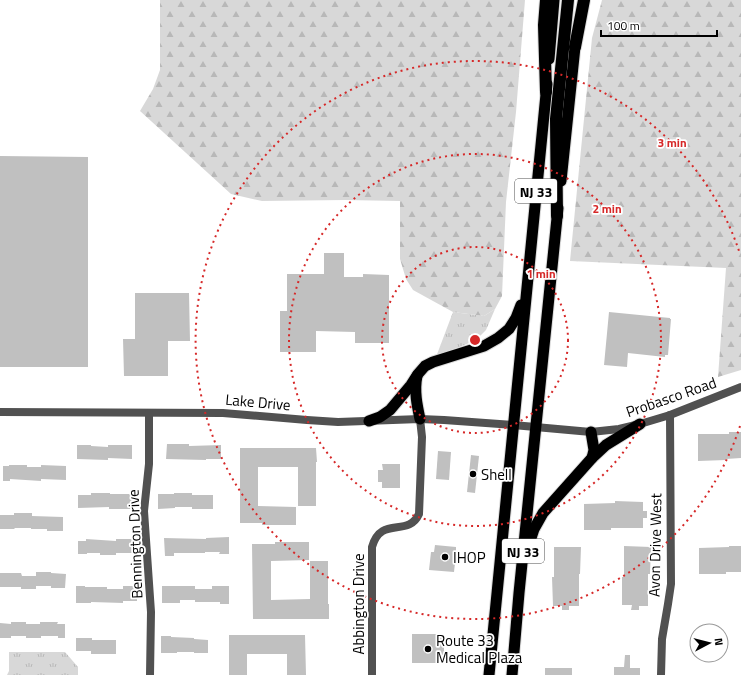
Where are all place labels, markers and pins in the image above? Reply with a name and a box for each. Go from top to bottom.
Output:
centre of rings [468,333,482,347]
place label: Shell [481,463,512,486]
marker: Shell [468,469,478,479]
place label: IHOP [453,546,486,569]
marker: IHOP [440,552,450,562]
place label: Route 33 Medical Plaza [436,629,523,669]
marker: Route 33 Medical Plaza [423,644,433,654]

